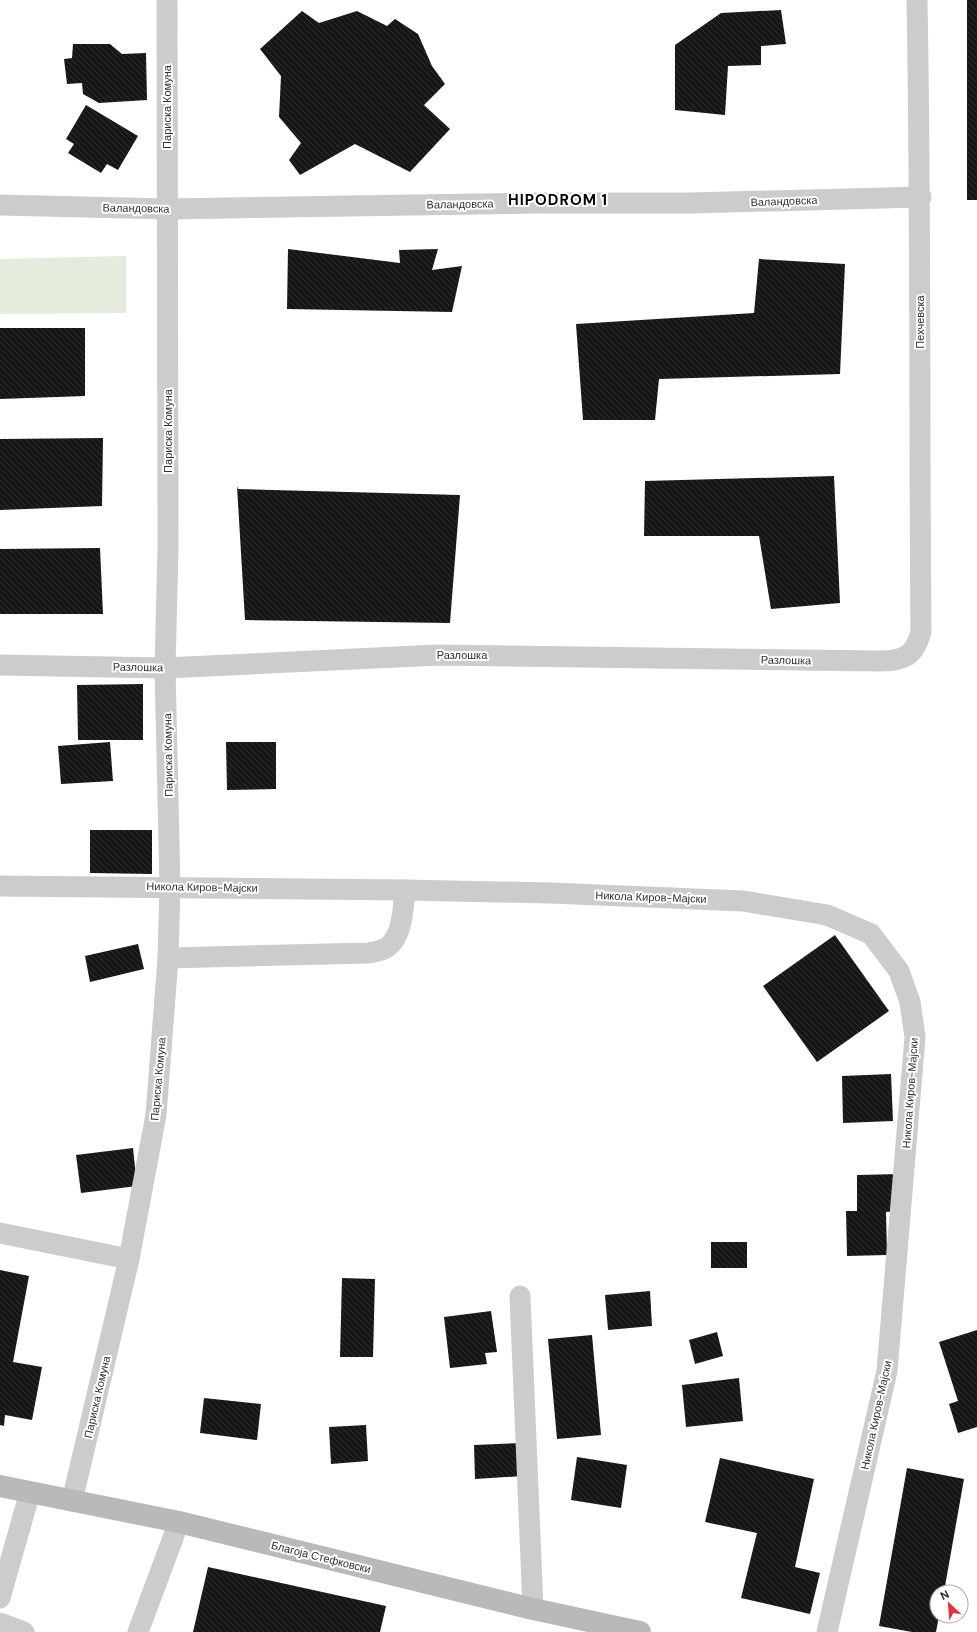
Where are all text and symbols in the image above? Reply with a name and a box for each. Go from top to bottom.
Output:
street label: Париска Комуна [160,64,174,149]
district label: HIPODROM 1 [508,190,608,210]
street label: Валандовска [750,193,819,209]
street label: Валандовска [426,196,494,212]
street label: Валандовска [102,200,170,216]
street label: Пехчевска [913,294,927,349]
street label: Париска Комуна [161,388,175,473]
street label: Разлошка [437,648,488,662]
street label: Разлошка [761,653,812,667]
street label: Разлошка [113,660,164,674]
street label: Париска Комуна [160,712,176,797]
street label: Никола Киров-Мајски [146,879,258,895]
street label: Никола Киров-Мајски [595,888,707,906]
street label: Париска Комуна [147,1036,169,1121]
street label: Никола Киров-Мајски [899,1037,921,1149]
street label: Париска Комуна [81,1354,113,1439]
street label: Никола Киров-Мајски [858,1359,894,1471]
street label: Благоја Стефковски [270,1538,372,1576]
north arrow [929,1584,969,1624]
text: N [938,1587,951,1603]

